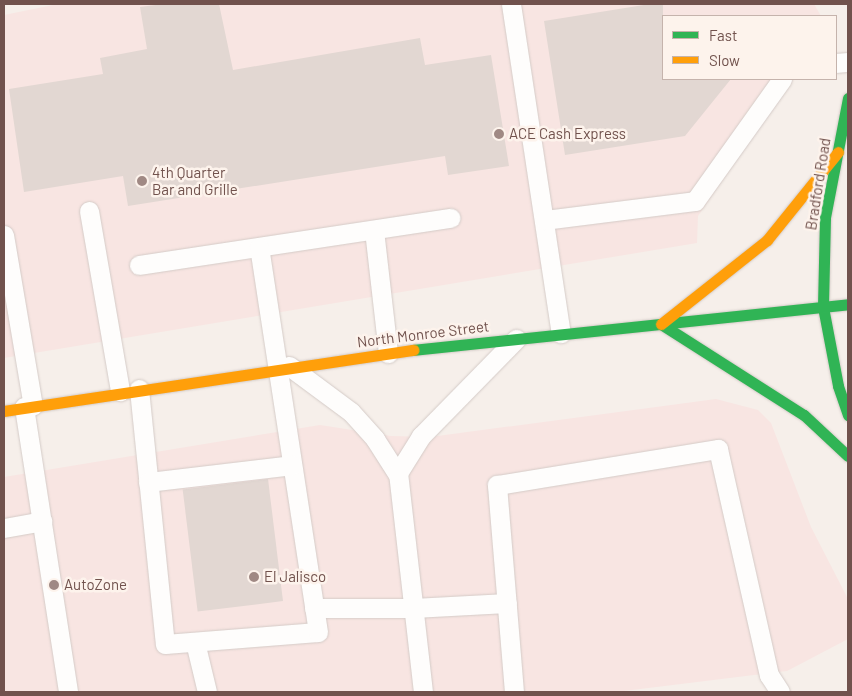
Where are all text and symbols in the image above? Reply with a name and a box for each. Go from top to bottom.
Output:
legend [662,15,837,80]
text: Fast [709,26,737,44]
text: Slow [709,51,740,69]
place label: ACE Cash Express [509,125,626,143]
marker: ACE Cash Express [493,128,505,140]
street label: Bradford Road [802,137,834,231]
place label: 4th Quarter Bar and Grille [152,163,238,198]
marker: 4th Quarter Bar and Grille [136,175,148,187]
street label: North Monroe Street [356,317,490,351]
place label: El Jalisco [264,568,326,586]
marker: El Jalisco [248,571,260,583]
place label: AutoZone [64,576,127,594]
marker: AutoZone [48,579,60,591]

